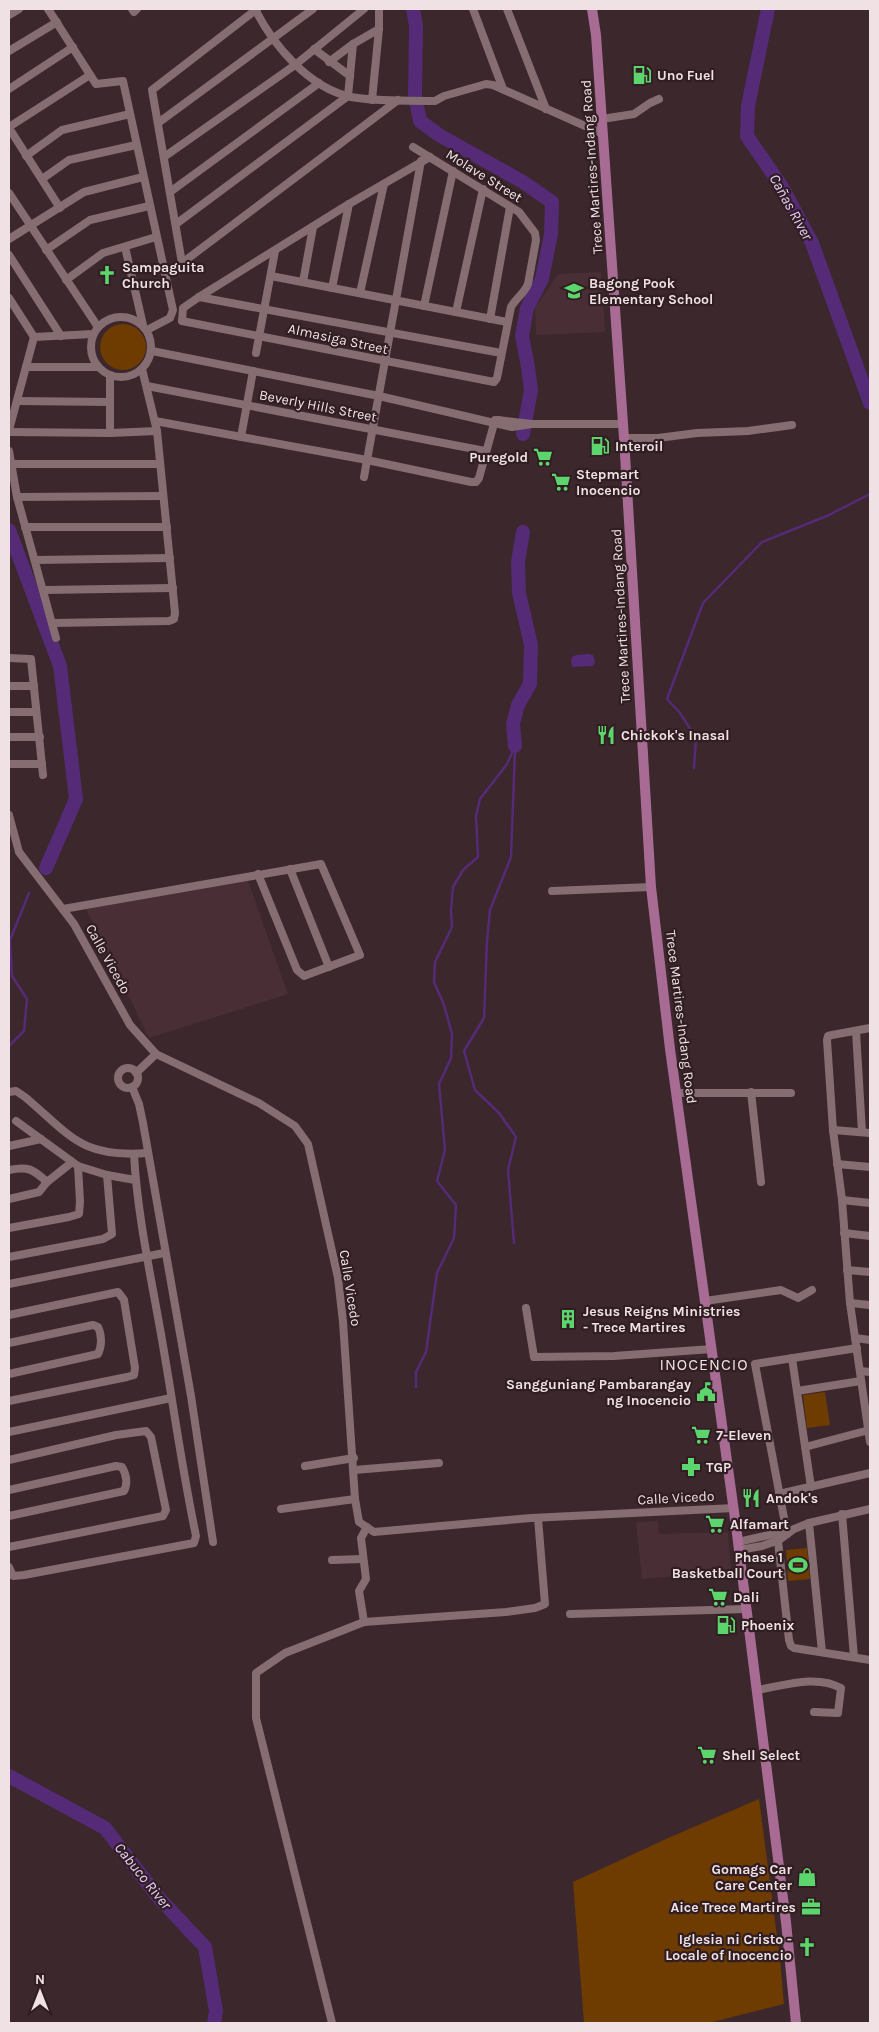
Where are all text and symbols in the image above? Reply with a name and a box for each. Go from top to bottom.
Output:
fuel station icon: Uno Fuel [631,64,653,86]
place label: Uno Fuel [657,67,715,84]
street label: Trece Martires-Indang Road [577,79,607,255]
street label: Molave Street [443,146,525,206]
water label: Cañas River [765,171,817,244]
place label: Sampaguita Church [122,259,204,292]
church icon: Sampaguita Church [96,264,118,286]
place label: Bagong Pook Elementary School [589,275,713,308]
school or university icon: Bagong Pook Elementary School [563,280,585,302]
street label: Almasiga Street [287,320,389,358]
street label: Beverly Hills Street [258,386,378,426]
fuel station icon: Interoil [589,435,611,457]
place label: Interoil [615,438,663,455]
supermarket icon: Puregold [532,446,554,468]
place label: Puregold [469,449,528,466]
place label: Stepmart Inocencio [576,466,640,499]
supermarket icon: Stepmart Inocencio [550,471,572,493]
street label: Trece Martires-Indang Road [608,528,634,704]
restaurant icon: Chickok's Inasal [595,724,617,746]
place label: Chickok's Inasal [621,727,730,744]
street label: Calle Vicedo [82,921,134,997]
street label: Trece Martires-Indang Road [662,929,700,1105]
street label: Calle Vicedo [336,1249,364,1327]
place label: Jesus Reigns Ministries - Trece Martires [583,1303,741,1336]
building icon: Jesus Reigns Ministries - Trece Martires [557,1308,579,1330]
district label: INOCENCIO [659,1355,749,1374]
place label: Sangguniang Pambarangay ng Inocencio [506,1376,691,1409]
public building icon: Sangguniang Pambarangay ng Inocencio [695,1381,717,1403]
supermarket icon: 7-Eleven [690,1424,712,1446]
place label: 7-Eleven [716,1427,772,1444]
pharmacy icon: TGP [680,1456,702,1478]
place label: TGP [706,1459,731,1476]
street label: Calle Vicedo [637,1487,715,1509]
restaurant icon: Andok's [740,1487,762,1509]
place label: Andok's [766,1490,818,1507]
supermarket icon: Alfamart [704,1513,726,1535]
place label: Alfamart [730,1516,789,1533]
place label: Phase 1 Basketball Court [672,1549,783,1582]
sports icon: Phase 1 Basketball Court [787,1554,809,1576]
supermarket icon: Dali [707,1586,729,1608]
place label: Dali [733,1589,760,1606]
fuel station icon: Phoenix [715,1614,737,1636]
place label: Phoenix [741,1617,795,1634]
supermarket icon: Shell Select [696,1744,718,1766]
place label: Shell Select [722,1747,801,1764]
water label: Cabuco River [111,1839,176,1914]
place label: Gomags Car Care Center [711,1861,793,1894]
shop icon: Gomags Car Care Center [796,1866,818,1888]
office icon: Aice Trece Martires [800,1896,822,1918]
place label: Aice Trece Martires [670,1899,796,1916]
place label: Iglesia ni Cristo - Locale of Inocencio [665,1931,792,1964]
church icon: Iglesia ni Cristo - Locale of Inocencio [796,1936,818,1958]
north arrow [15,1967,65,2017]
text: N [35,1971,45,1988]

